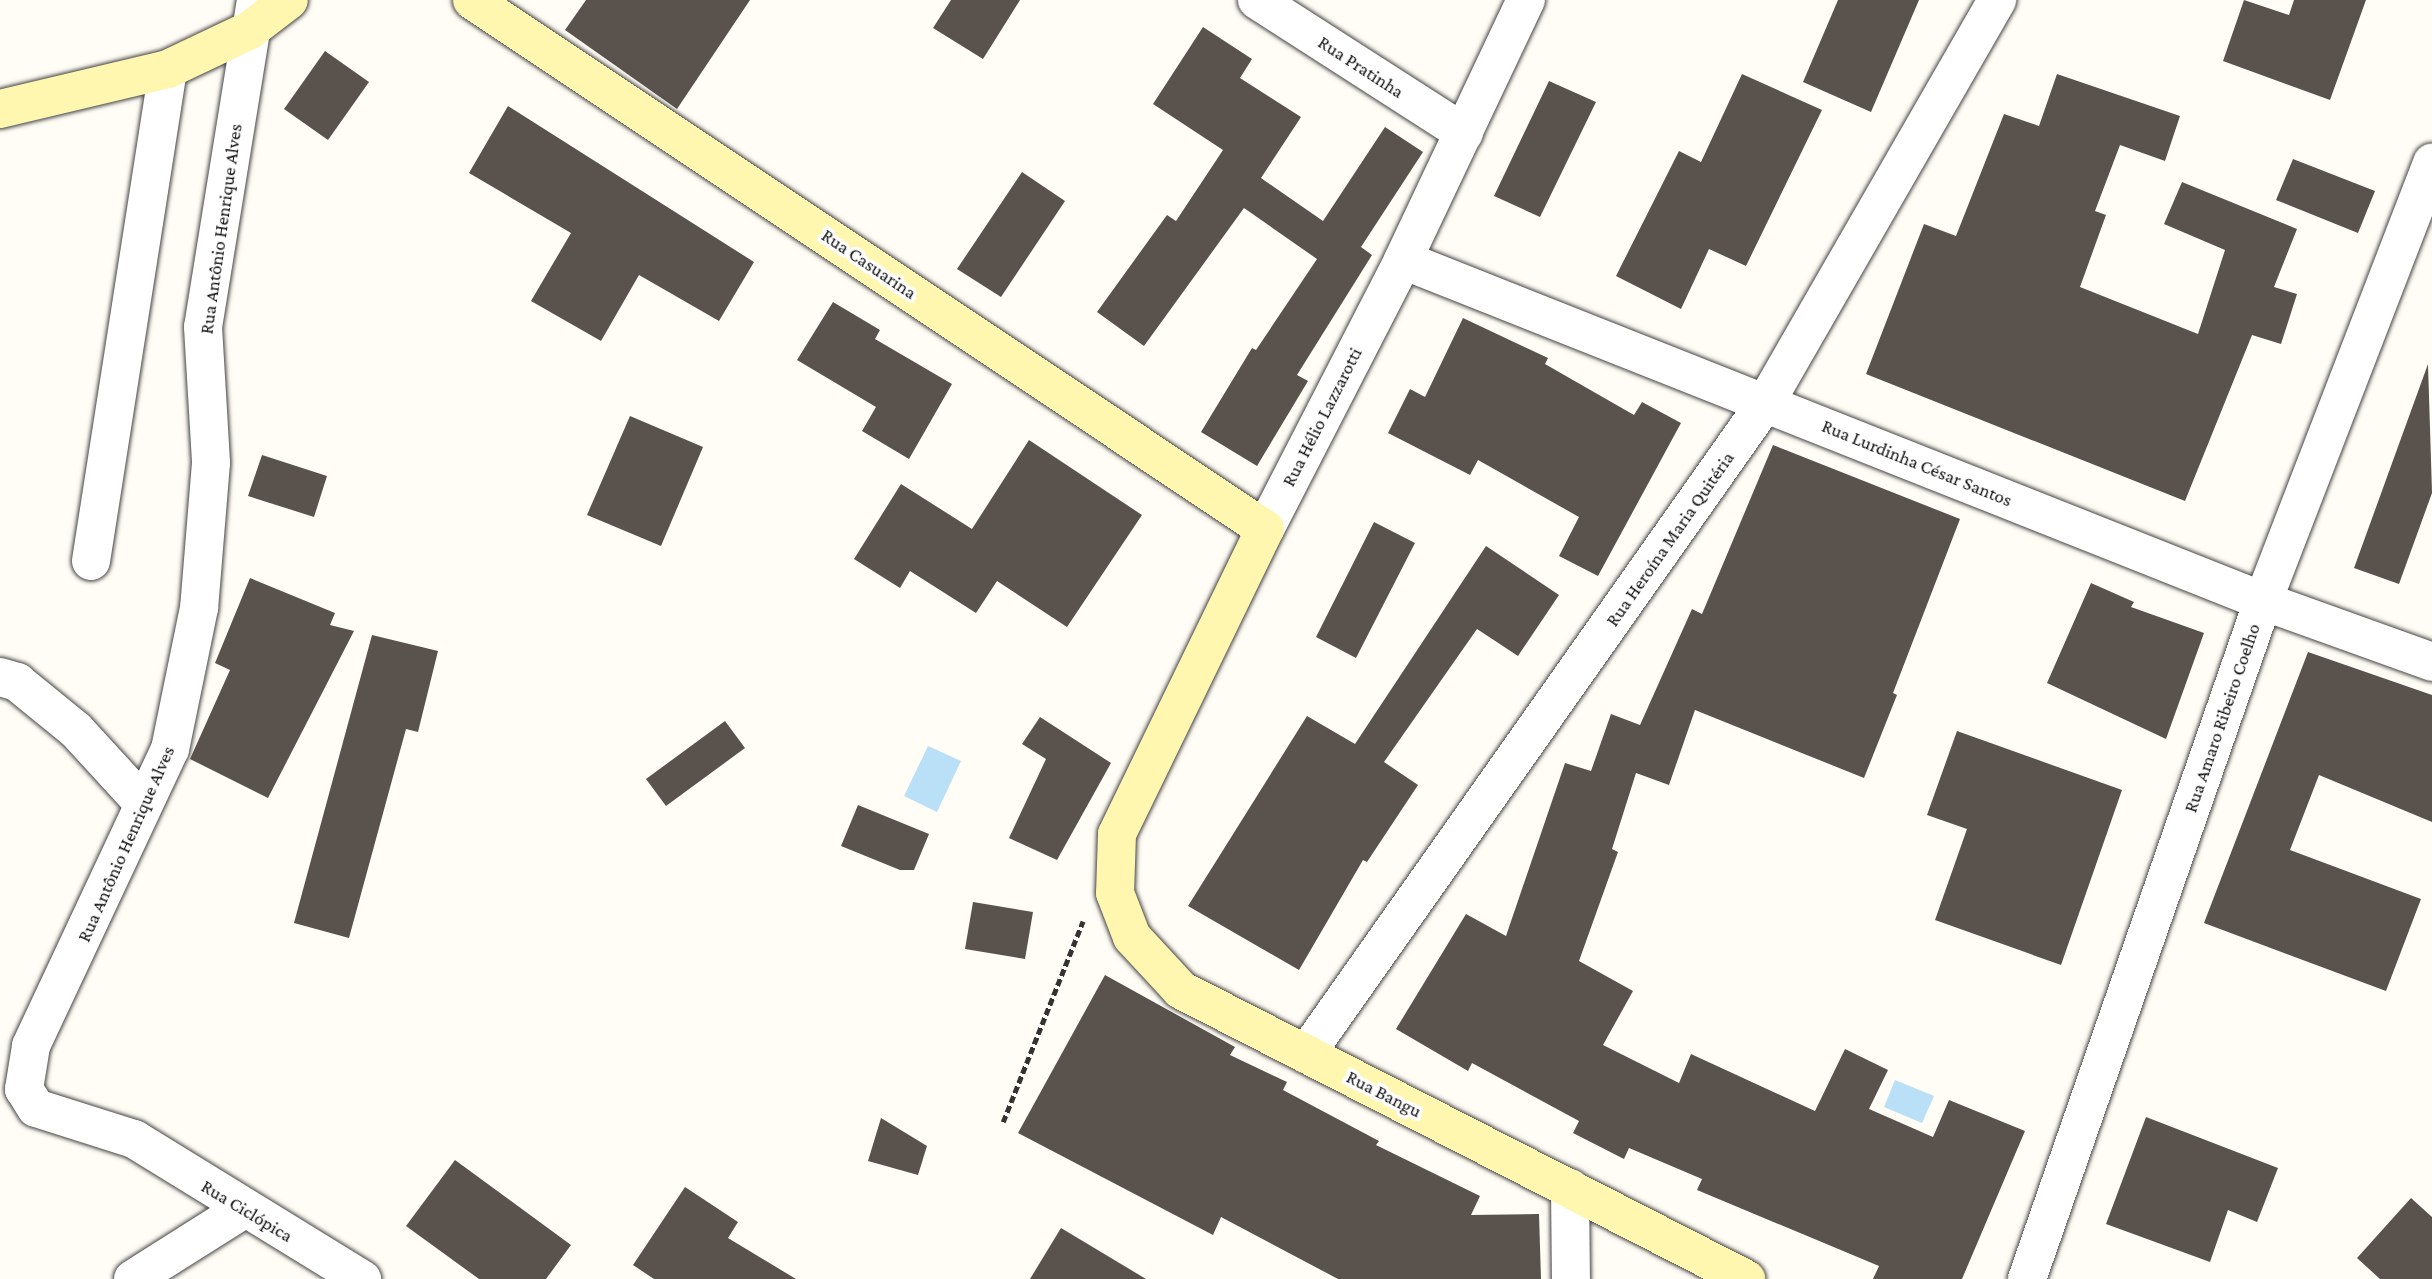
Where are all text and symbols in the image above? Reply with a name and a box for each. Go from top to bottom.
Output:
street label: Rua Pratinha [1314,31,1408,103]
street label: Rua Antônio Henrique Alves [195,122,247,336]
street label: Rua Casuarina [817,224,921,304]
street label: Rua Hélio Lazzarotti [1277,344,1367,490]
street label: Rua Lurdinha César Santos [1819,414,2015,512]
street label: Rua Heroína Maria Quitéria [1601,447,1739,631]
street label: Rua Amaro Ribeiro Coelho [2179,621,2265,815]
street label: Rua Antônio Henrique Alves [72,742,180,946]
street label: Rua Bangu [1343,1065,1425,1123]
street label: Rua Ciclópica [197,1175,297,1247]

